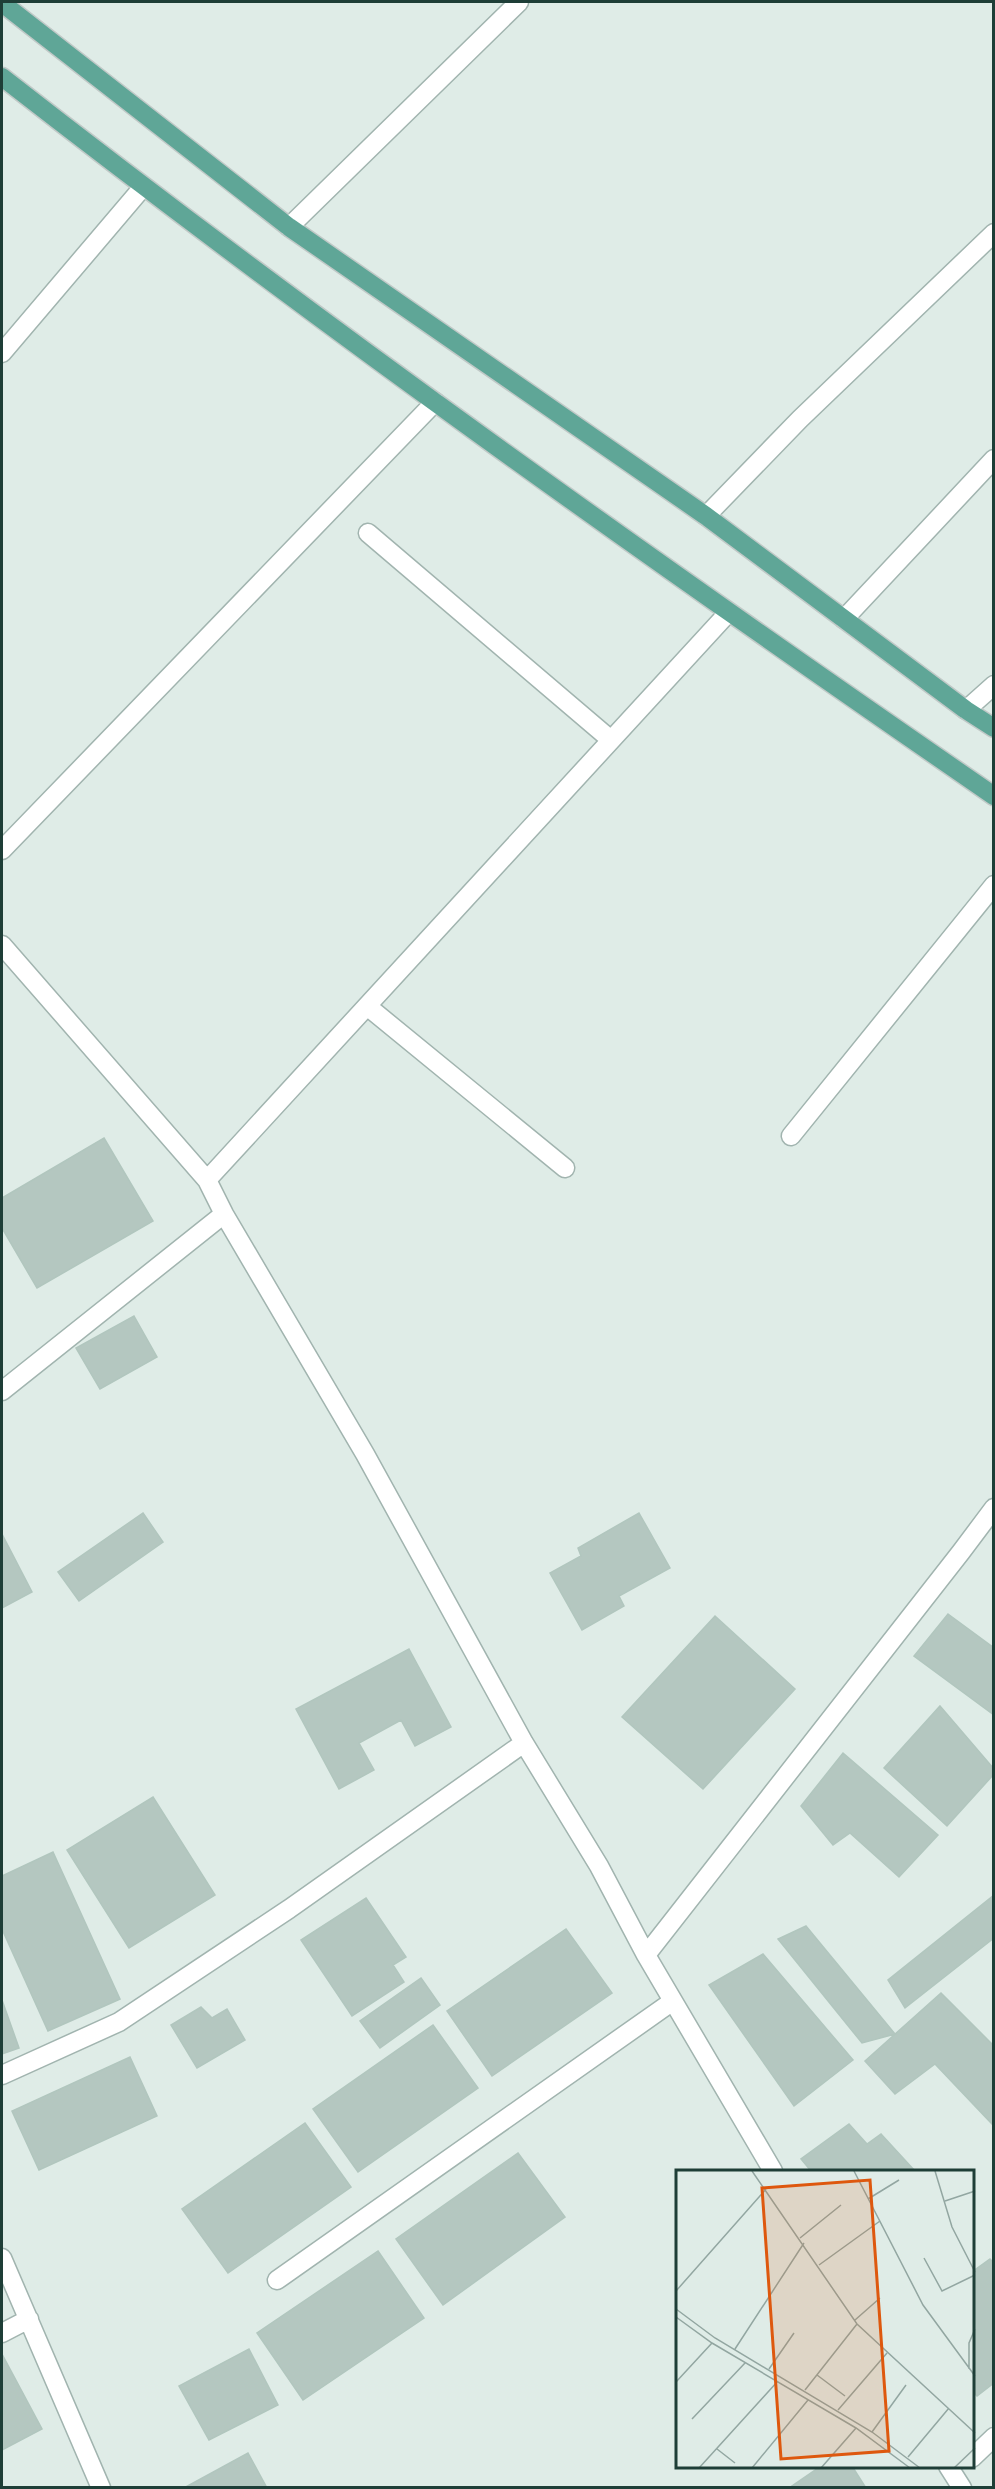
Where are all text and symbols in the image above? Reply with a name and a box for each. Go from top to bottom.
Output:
inset map [676,2170,974,2468]

